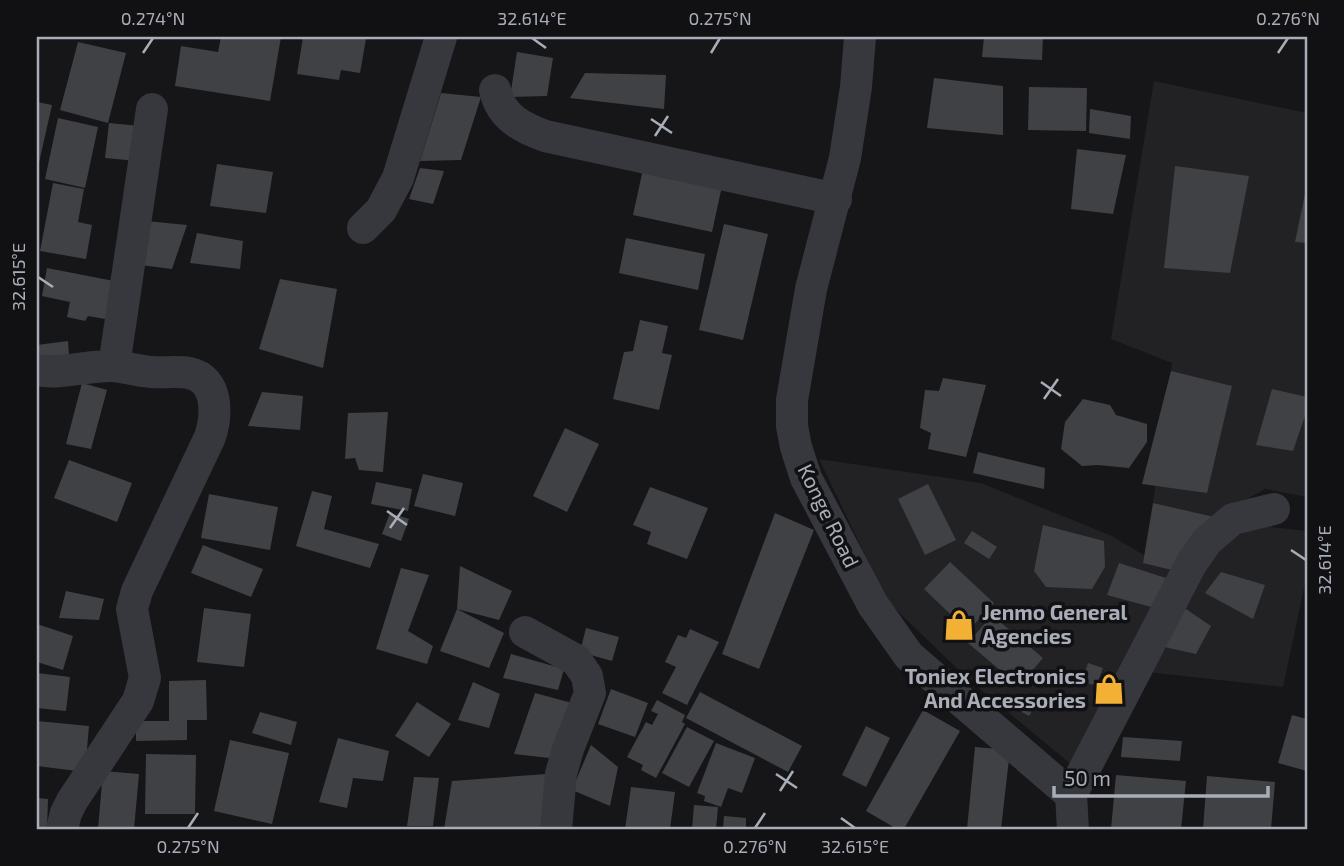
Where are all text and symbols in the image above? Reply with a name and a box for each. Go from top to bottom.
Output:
text: 0.274°N [121,7,185,29]
text: 32.614°E [497,7,567,29]
text: 0.275°N [688,7,752,29]
text: 0.276°N [1256,7,1320,29]
text: 32.615°E [7,243,29,311]
street label: Konge Road [794,459,865,571]
text: 32.614°E [1313,525,1335,595]
place label: Jenmo General Agencies [982,599,1127,648]
shop icon: Jenmo General Agencies [942,608,976,642]
place label: Toniex Electronics And Accessories [905,663,1086,712]
shop icon: Toniex Electronics And Accessories [1092,672,1126,706]
scale bar [1054,754,1267,798]
text: 50 m [1064,765,1111,790]
text: 0.275°N [156,835,220,857]
text: 0.276°N [723,835,787,857]
text: 32.615°E [821,835,889,857]

